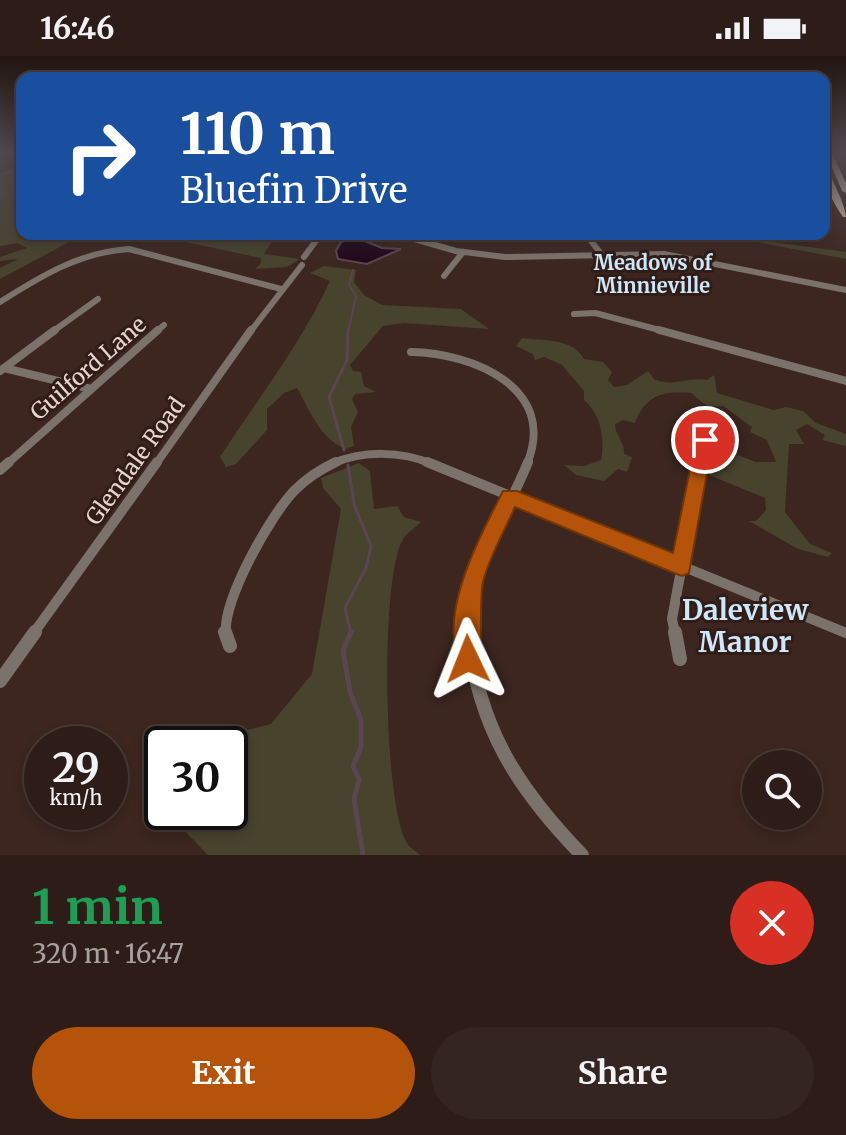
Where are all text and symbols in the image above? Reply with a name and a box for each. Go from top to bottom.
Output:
text: 16:46 [40,9,114,47]
text: 110 m [180,99,335,169]
icon: right [48,104,152,208]
text: Bluefin Drive [180,168,408,213]
district label: Meadows of Minnieville [594,250,713,298]
street label: Guilford Lane [24,310,152,426]
street label: Glendale Road [79,392,191,530]
pin [671,406,739,474]
icon: arrive [683,418,727,462]
district label: Daleview Manor [682,592,809,660]
position arrow [426,617,510,701]
speed limit sign: 30 [144,726,248,830]
text: 29 [52,743,100,793]
map controls [742,750,822,830]
button: search [742,750,822,830]
text: km/h [50,785,102,810]
text: 1 min [32,877,163,937]
button: close [730,881,814,965]
text: 320 m · 16:47 [32,937,184,970]
button: Exit [32,1027,415,1119]
button: Share [431,1027,814,1119]

